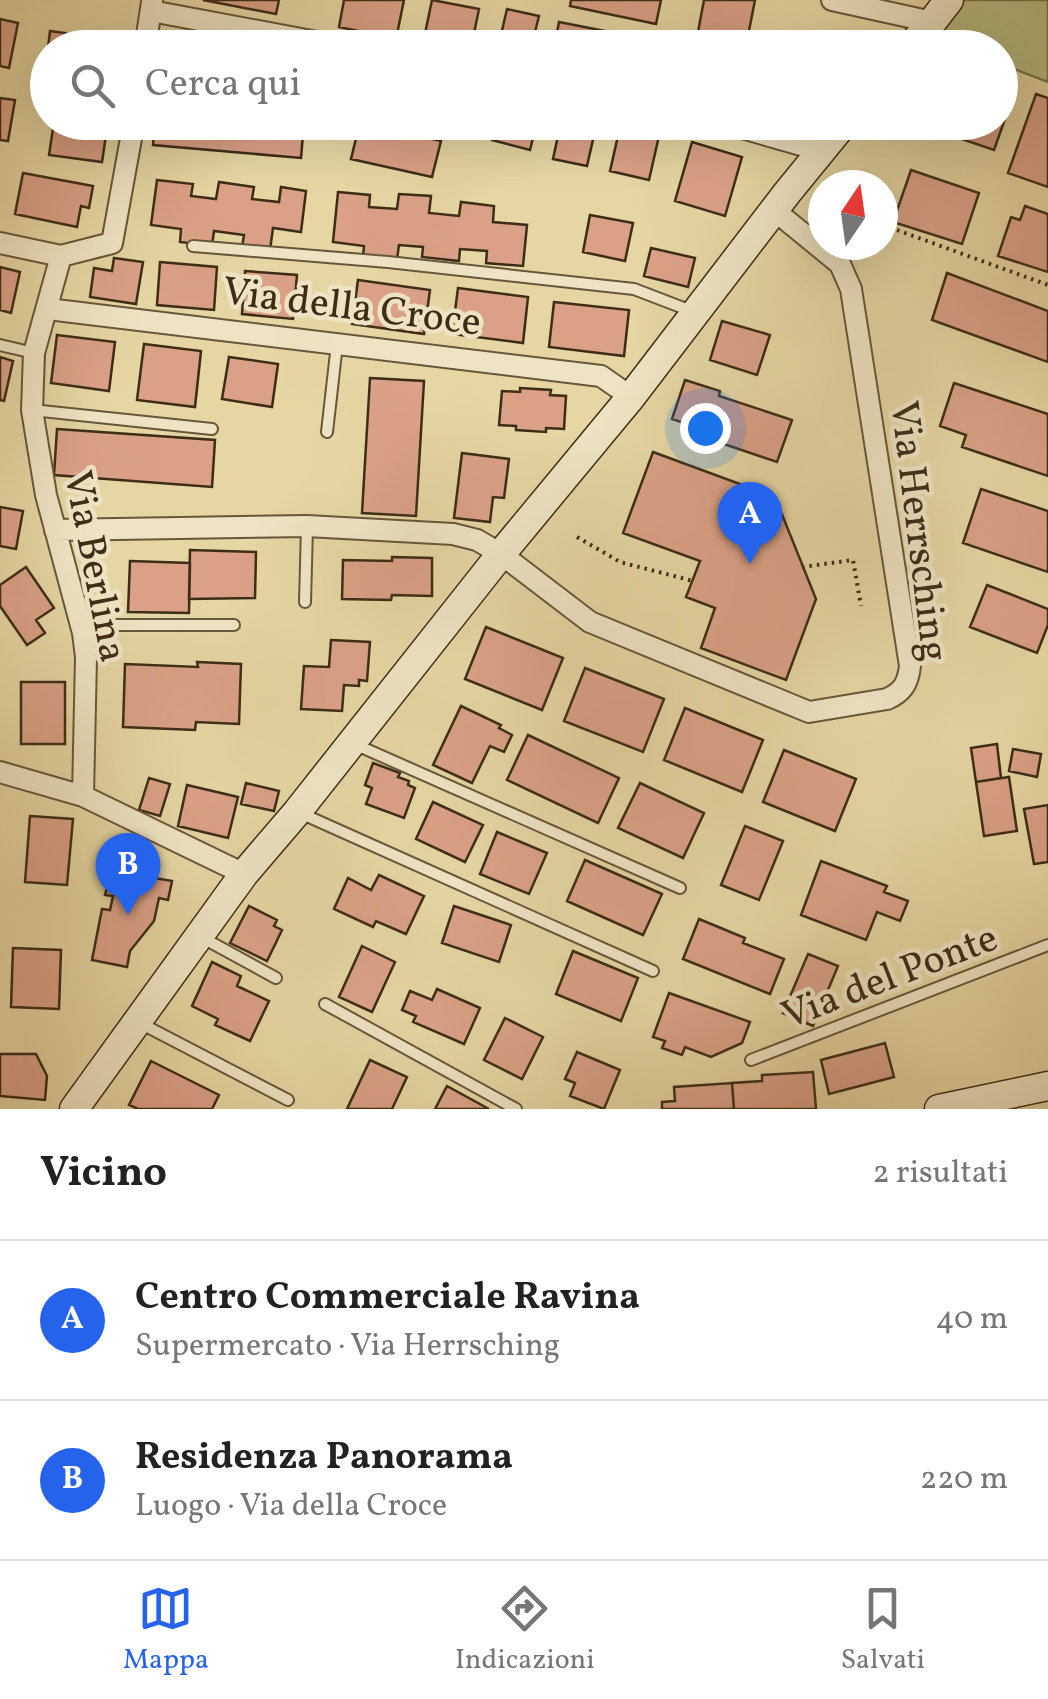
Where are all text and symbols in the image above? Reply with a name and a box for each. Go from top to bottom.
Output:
search box [30,30,1018,140]
icon: search [65,58,120,113]
text: Cerca qui [145,59,301,112]
north arrow [808,170,898,260]
street label: Via della Croce [219,265,484,353]
street label: Via Herrsching [873,398,961,665]
your location [680,403,731,454]
street label: Via Berlina [47,466,139,667]
pin: A [718,482,782,564]
pin: B [96,832,160,915]
street label: Via del Ponte [774,912,1006,1046]
text: Vicino [40,1145,167,1204]
text: 2 risultati [873,1152,1008,1196]
text: Centro Commerciale Ravina [135,1272,640,1325]
text: A [61,1298,84,1342]
text: 40 m [936,1298,1008,1342]
text: Supermercato · Via Herrsching [135,1325,560,1369]
text: Residenza Panorama [135,1432,513,1485]
text: B [62,1458,83,1502]
text: 220 m [920,1458,1008,1502]
text: Luogo · Via della Croce [135,1485,447,1529]
tab: Mappa [123,1581,209,1680]
tab: Indicazioni [455,1581,595,1680]
tab: Salvati [841,1581,925,1680]

